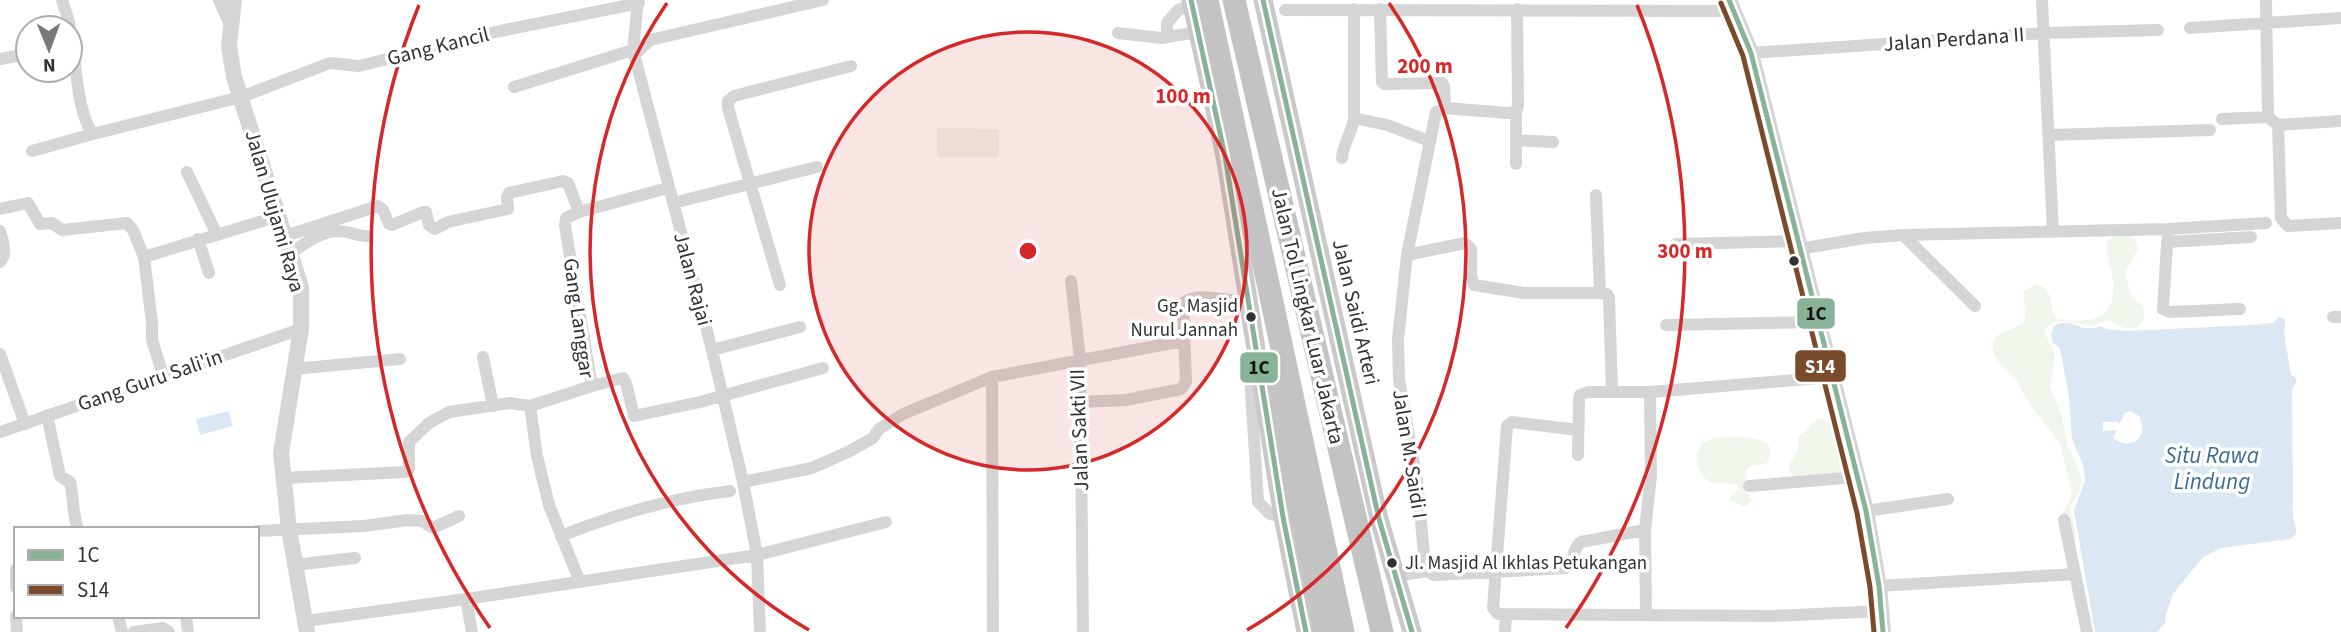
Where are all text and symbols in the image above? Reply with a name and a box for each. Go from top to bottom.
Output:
north arrow [14,14,84,84]
street label: Gang Kancil [384,19,492,73]
street label: Jalan Perdana II [1883,19,2025,59]
text: N [43,51,56,78]
text: 200 m [1397,51,1453,81]
text: 100 m [1155,81,1211,111]
street label: Jalan Ulujami Raya [237,126,313,296]
street label: Jalan Tol Lingkar Luar Jakarta [1264,185,1352,447]
street label: Jalan Rajai [666,229,720,329]
street label: Jalan Saidi Arteri [1325,236,1387,388]
text: 300 m [1657,236,1713,266]
centre of rings [1016,239,1040,263]
unlabelled marker [1787,254,1801,268]
street label: Gang Langgar [556,256,602,381]
place label: Gg. Masjid Nurul Jannah [1130,293,1238,344]
line badge: 1C [1796,297,1836,330]
text: 1C [1805,301,1827,328]
marker: Gg. Masjid Nurul Jannah [1244,310,1258,324]
street label: Gang Guru Sali'in [74,341,226,419]
line badge: S14 [1794,349,1847,383]
line badge: 1C [1239,351,1279,384]
text: S14 [1805,354,1835,381]
text: 1C [1248,355,1270,382]
street label: Jalan Sakti VII [1062,368,1096,492]
street label: Jalan M. Saidi I [1385,387,1435,521]
water label: Situ Rawa Lindung [2165,439,2259,498]
legend [14,527,259,618]
text: 1C [77,540,99,570]
place label: Jl. Masjid Al Ikhlas Petukangan [1405,550,1647,577]
marker: Jl. Masjid Al Ikhlas Petukangan [1385,556,1399,570]
text: S14 [77,575,109,605]

